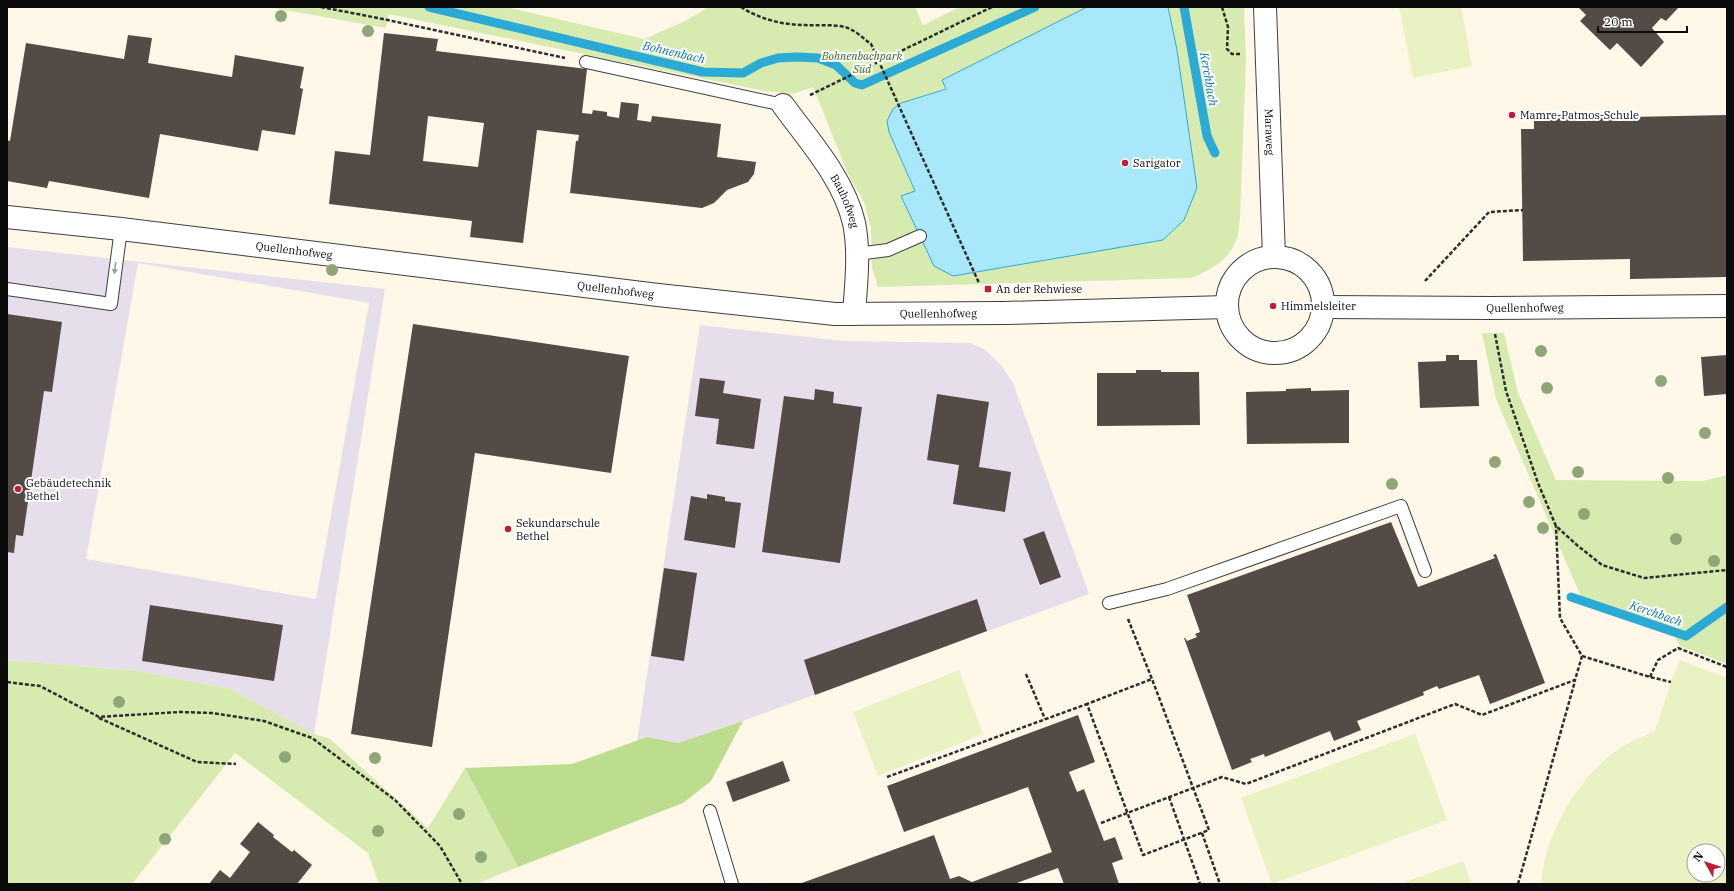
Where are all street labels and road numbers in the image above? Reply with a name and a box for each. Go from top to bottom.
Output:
street label: Maraweg [1262,108,1277,156]
street label: Bauhofweg [827,171,862,229]
street label: Quellenhofweg [255,239,333,262]
street label: Quellenhofweg [576,278,655,301]
street label: Quellenhofweg [1486,300,1564,315]
street label: Quellenhofweg [900,306,977,321]

